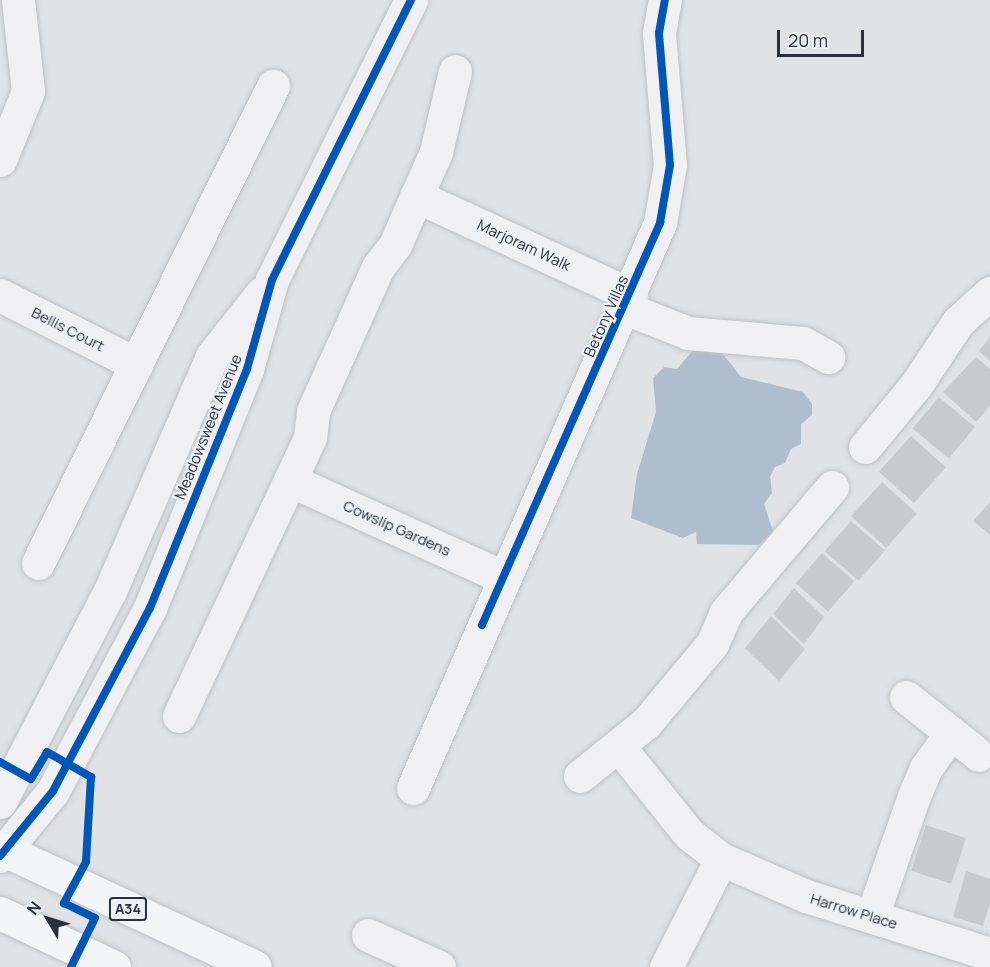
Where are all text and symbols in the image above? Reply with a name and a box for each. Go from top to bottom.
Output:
scale bar [780,18,867,56]
text: 20 m [788,28,828,52]
street label: Marjoram Walk [475,216,573,274]
street label: Betony Villas [580,272,632,360]
street label: Bellis Court [29,303,107,355]
street label: Meadowsweet Avenue [171,352,245,502]
street label: Cowslip Gardens [341,496,453,560]
north arrow [18,889,78,949]
street label: Harrow Place [808,889,900,933]
text: N [22,897,46,919]
road number: A34 [108,898,148,920]

